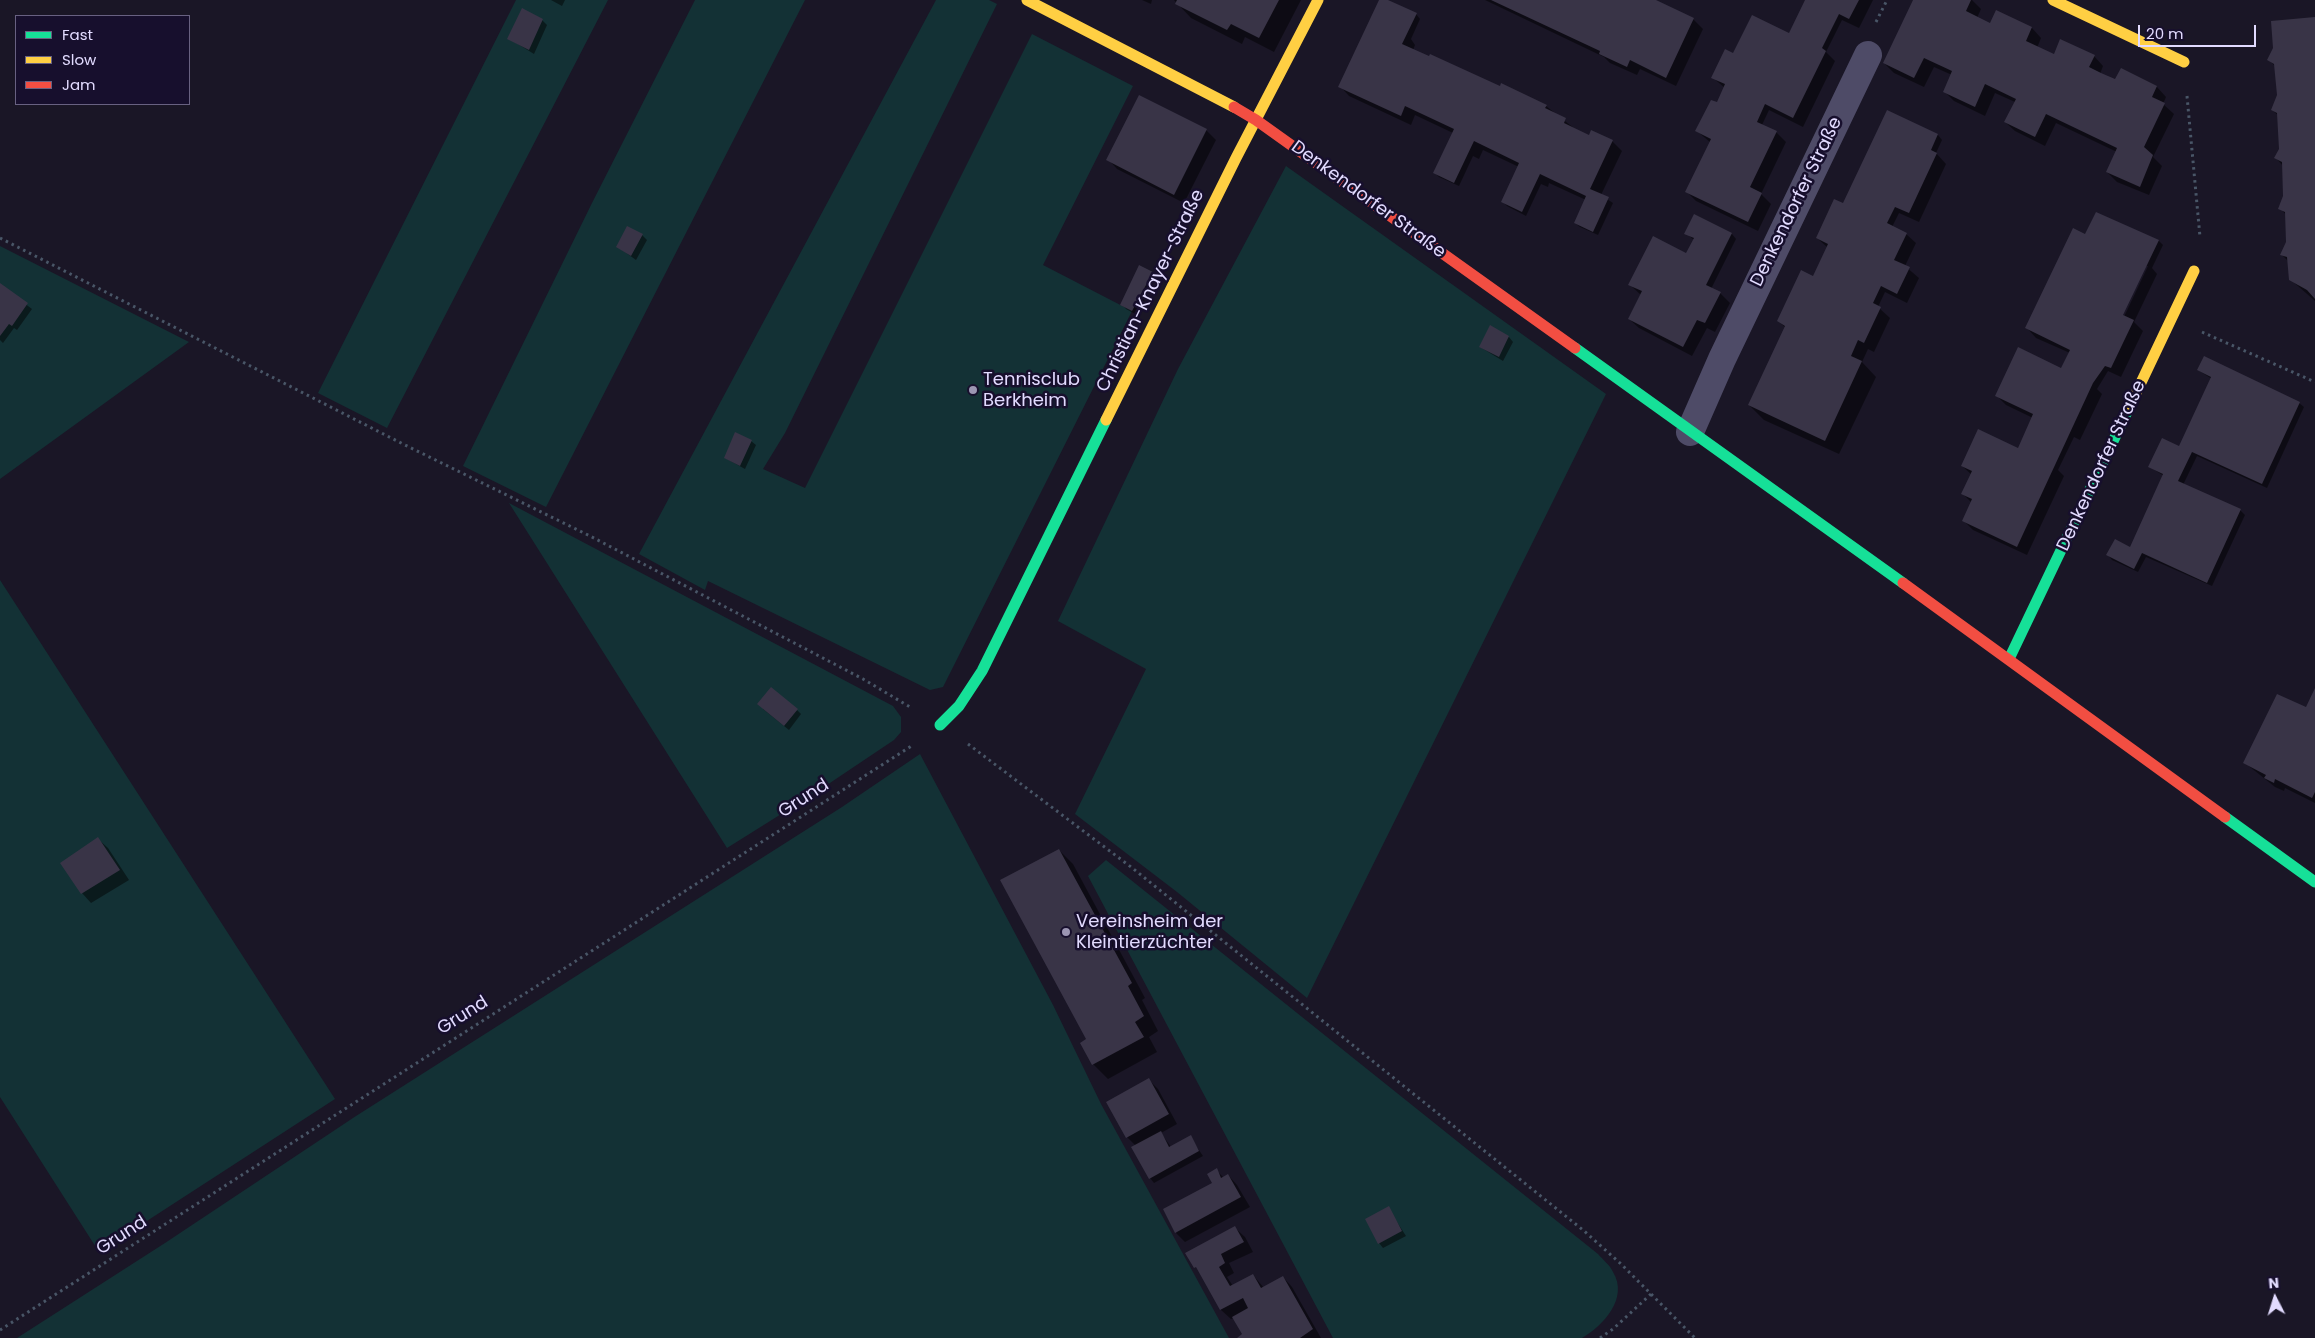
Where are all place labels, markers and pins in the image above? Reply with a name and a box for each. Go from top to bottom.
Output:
place label: Tennisclub Berkheim [983,369,1080,412]
marker: Tennisclub Berkheim [967,384,979,396]
place label: Vereinsheim der Kleintierzüchter [1076,911,1223,954]
marker: Vereinsheim der Kleintierzüchter [1060,926,1072,938]

